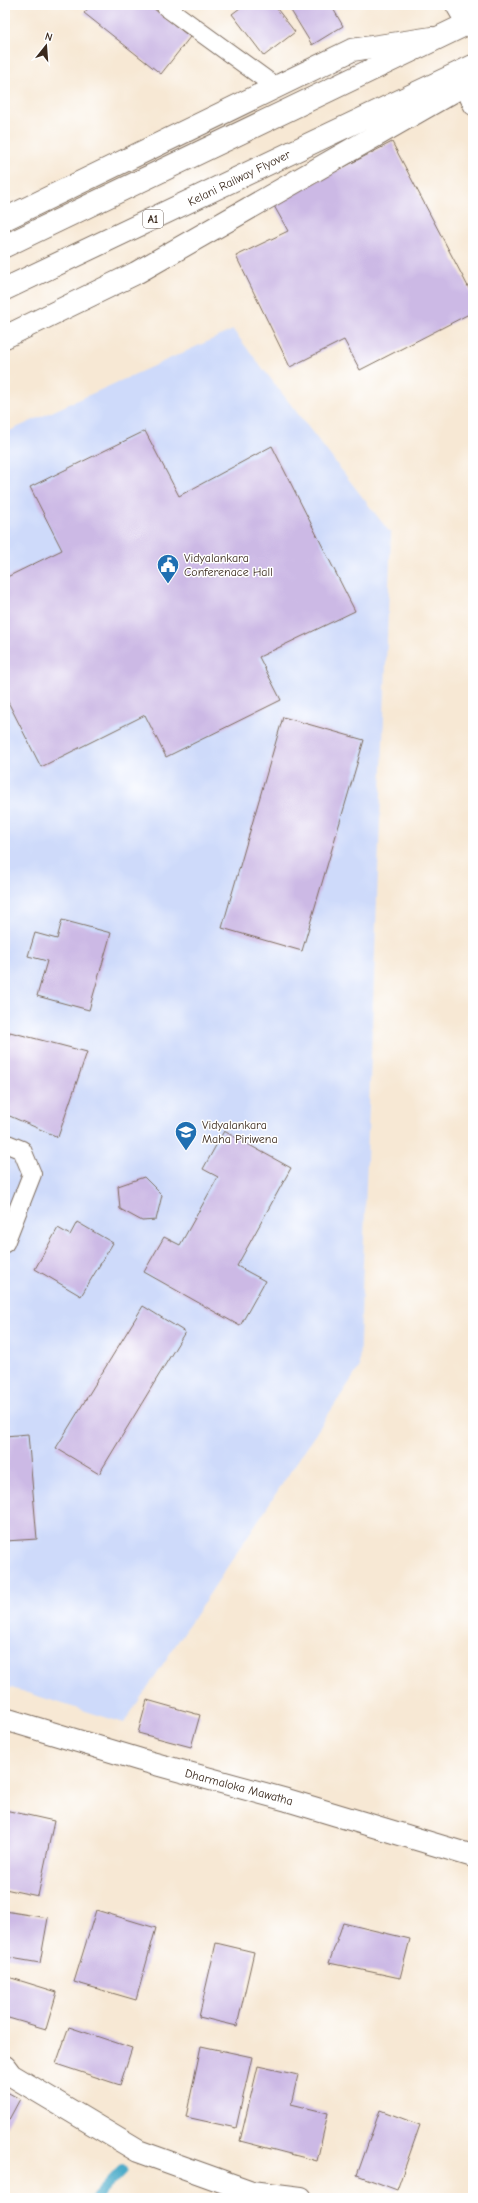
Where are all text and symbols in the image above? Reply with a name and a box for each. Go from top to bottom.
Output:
north arrow [26,26,66,66]
text: N [43,30,54,44]
street label: Kelani Railway Flyover [185,147,293,209]
road number: A1 [143,210,163,228]
place label: Vidyalankara Conferenace Hall [184,551,273,579]
public building icon: Vidyalankara Conferenace Hall [155,552,181,585]
place label: Vidyalankara Maha Piriwena [202,1118,278,1146]
school or university icon: Vidyalankara Maha Piriwena [173,1119,199,1152]
street label: Dharmaloka Mawatha [183,1766,295,1808]

